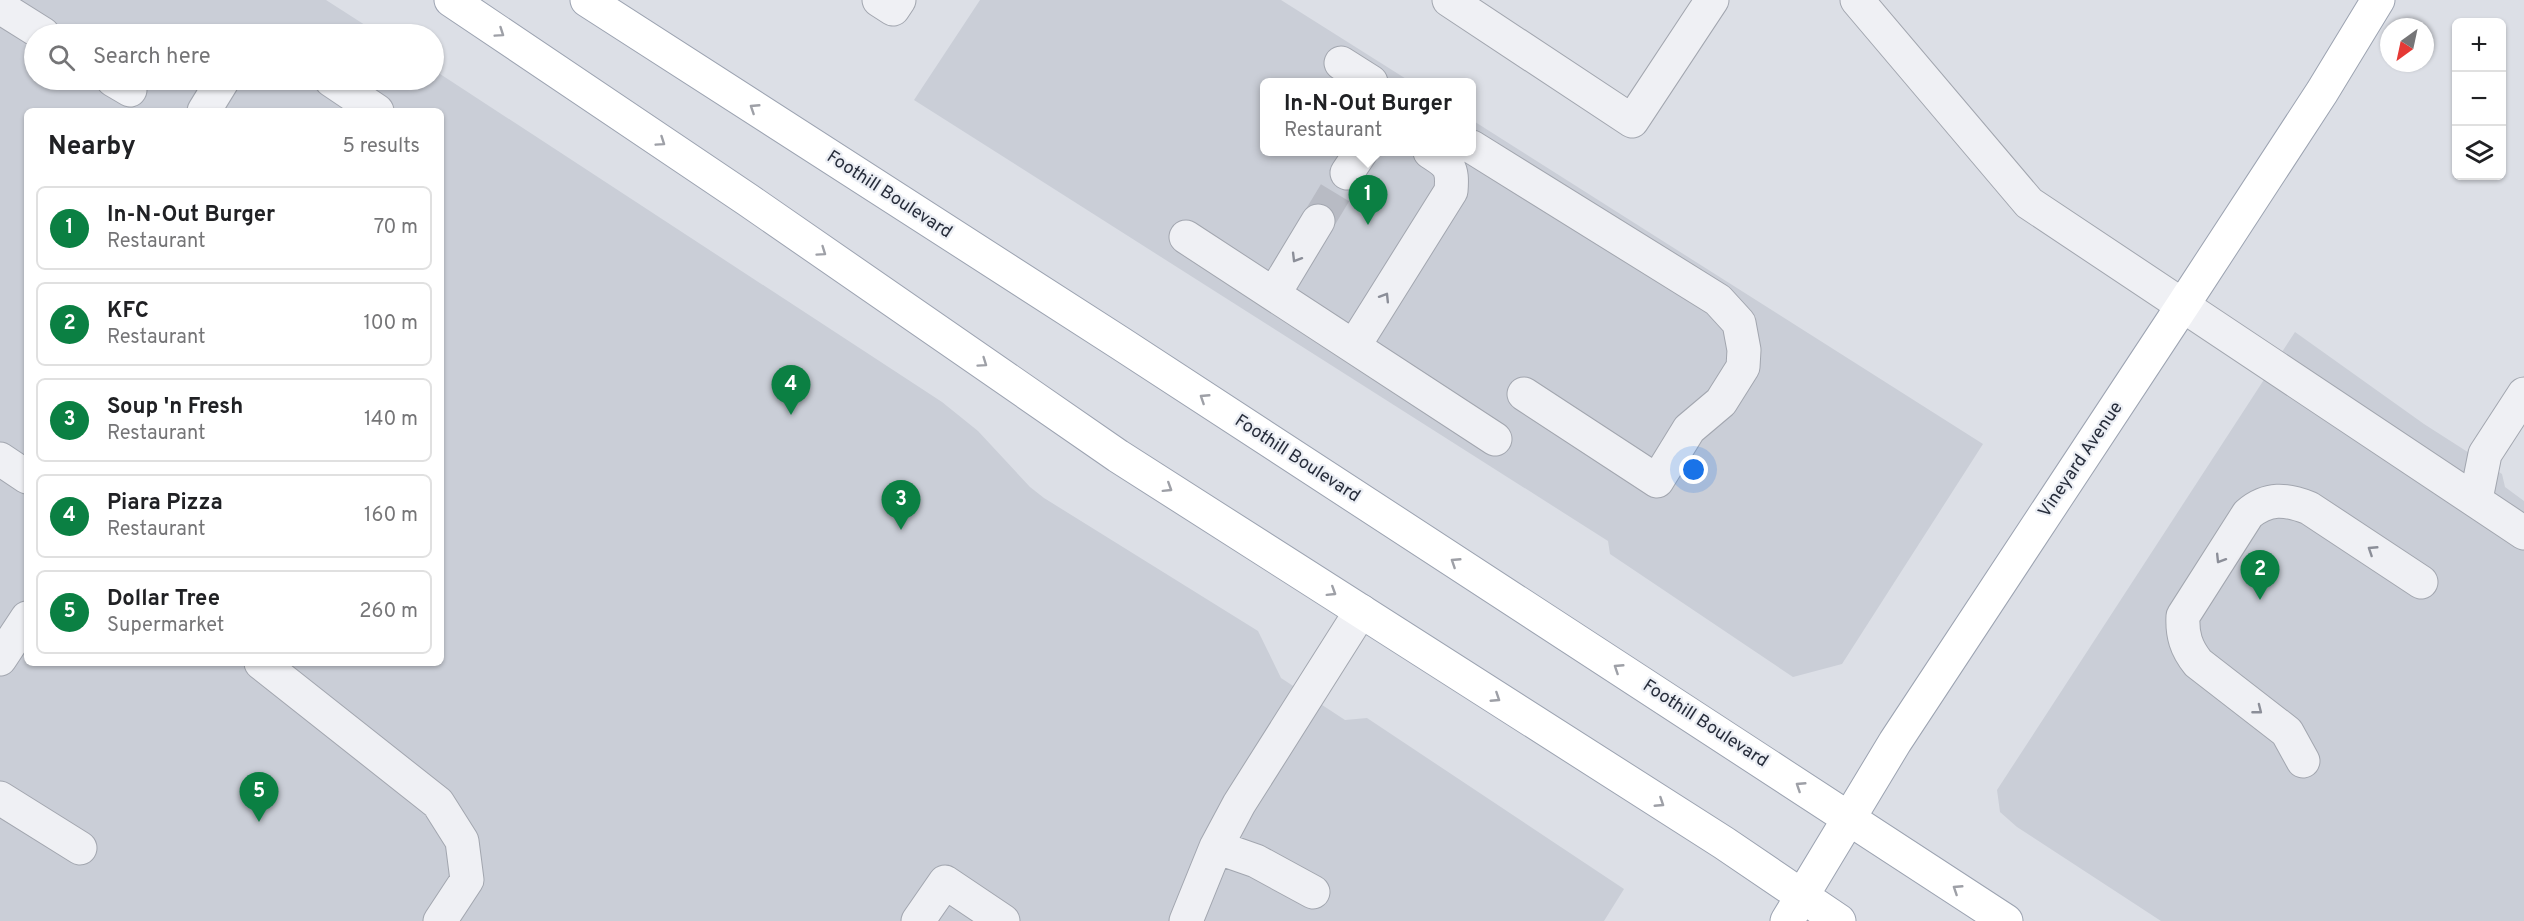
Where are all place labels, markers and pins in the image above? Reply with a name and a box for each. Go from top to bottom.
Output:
pin: 1 [1348,176,1388,225]
pin: 4 [772,366,810,415]
pin: 3 [882,480,920,530]
pin: 2 [2240,550,2280,600]
pin: 5 [240,772,278,822]

